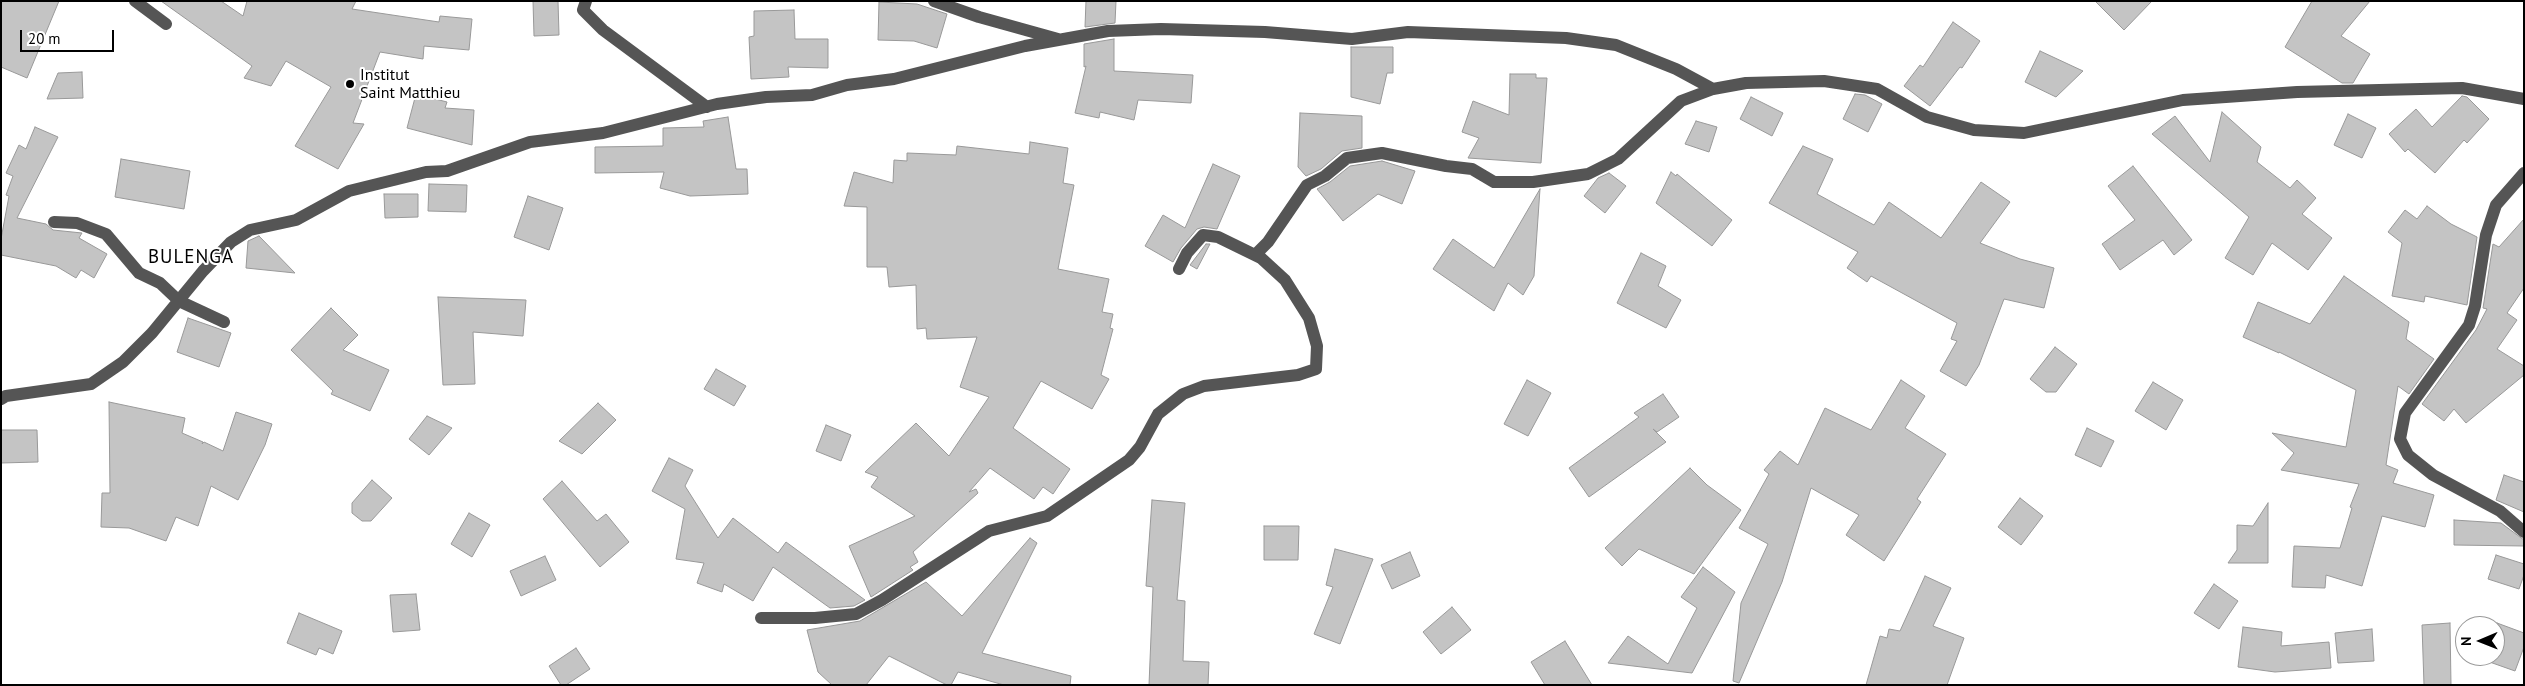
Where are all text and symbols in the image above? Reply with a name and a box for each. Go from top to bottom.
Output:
scale bar [22,20,116,52]
text: 20 m [28,29,61,48]
place label: Institut Saint Matthieu [360,65,460,103]
marker: Institut Saint Matthieu [344,78,356,90]
district label: BULENGA [147,247,235,269]
north arrow [2455,616,2505,666]
text: N [2457,636,2475,646]

